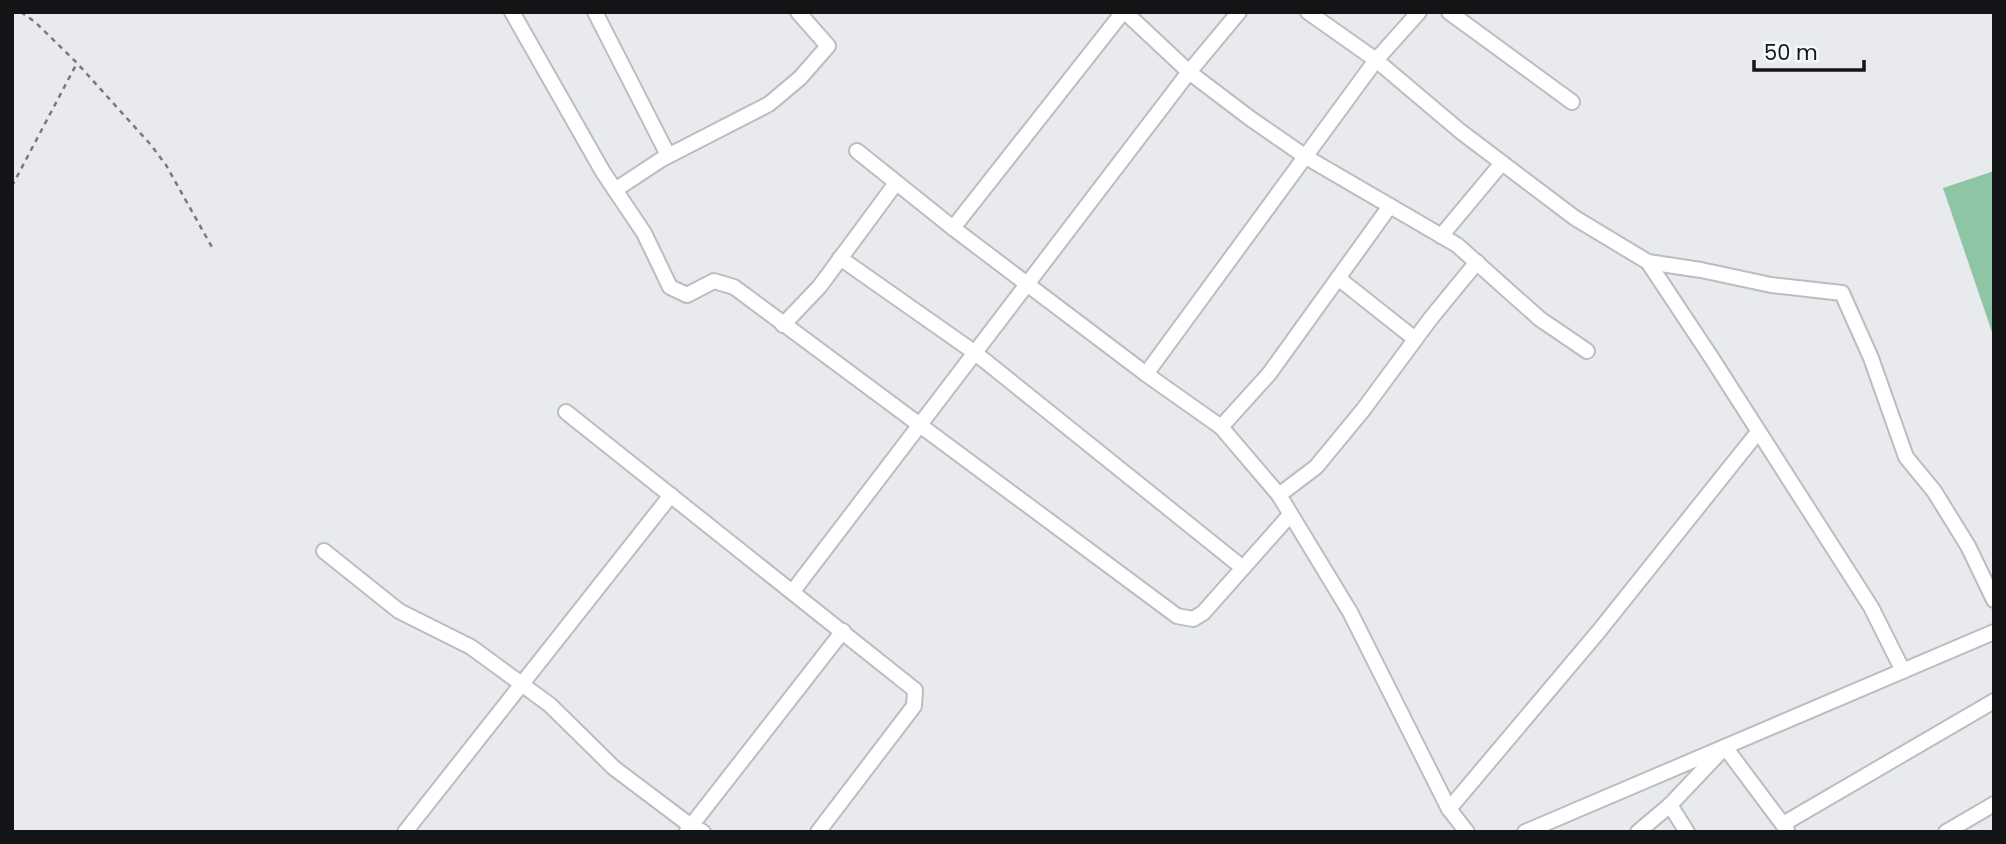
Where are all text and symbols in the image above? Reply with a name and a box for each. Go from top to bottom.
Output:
scale bar [1754,28,1864,72]
text: 50 m [1764,38,1818,67]

